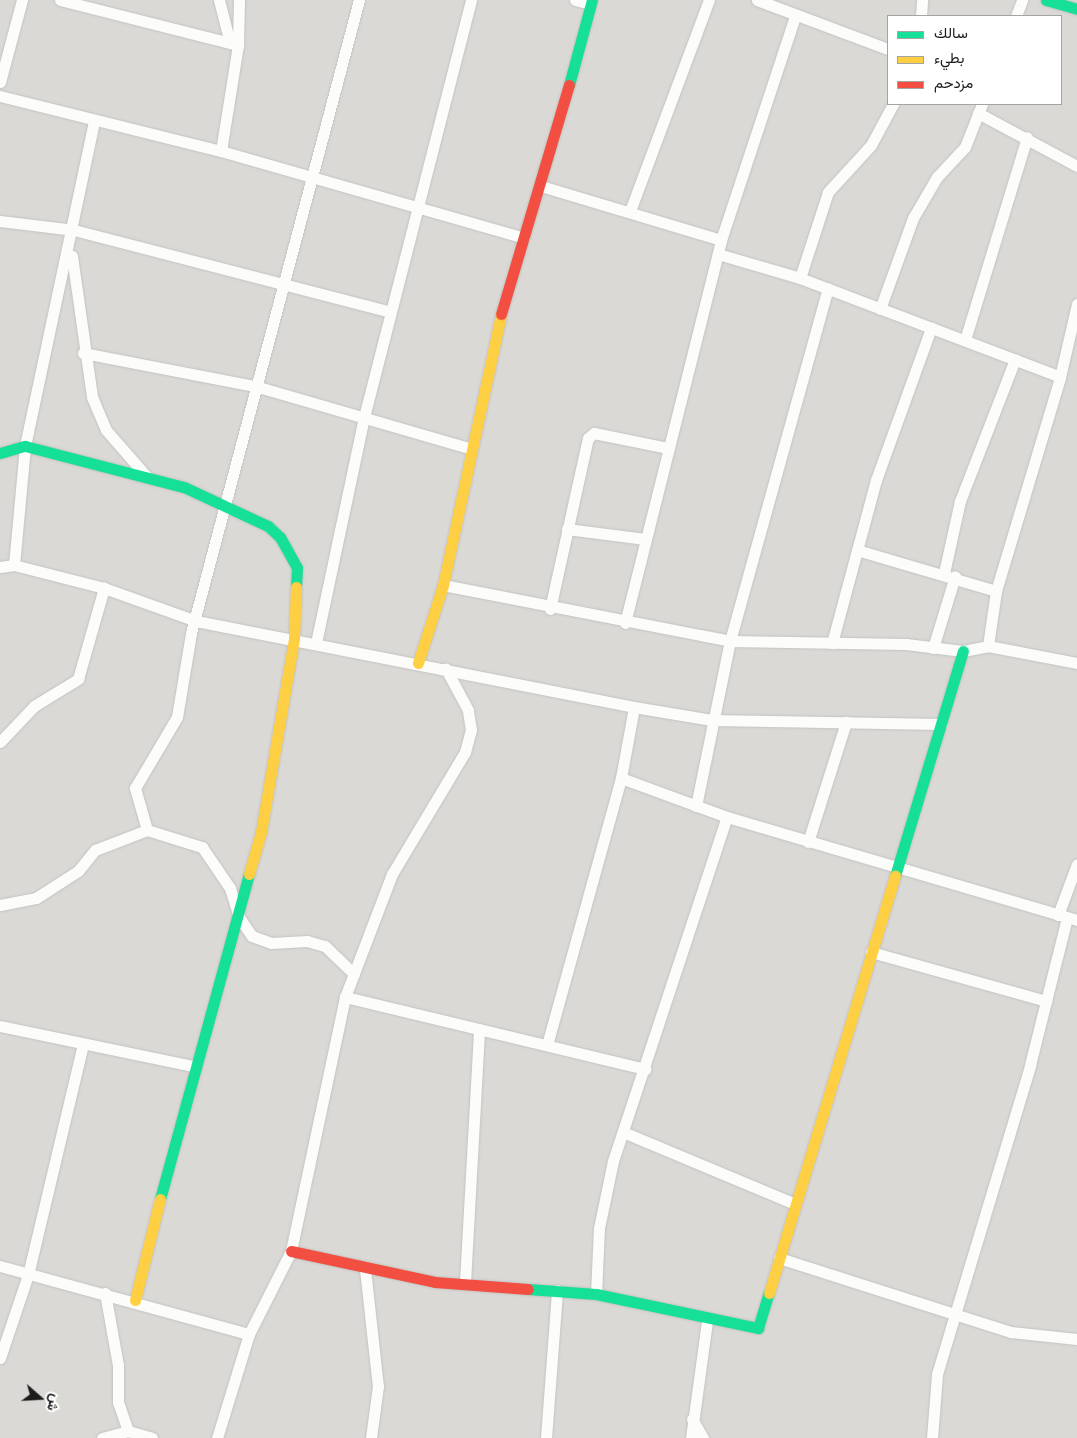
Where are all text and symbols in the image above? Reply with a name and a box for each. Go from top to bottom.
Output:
legend [887,15,1062,105]
text: سالك [934,24,968,42]
text: بطيء [934,49,964,67]
text: مزدحم [934,74,973,92]
north arrow [15,1373,65,1423]
text: ش [44,1392,64,1413]

